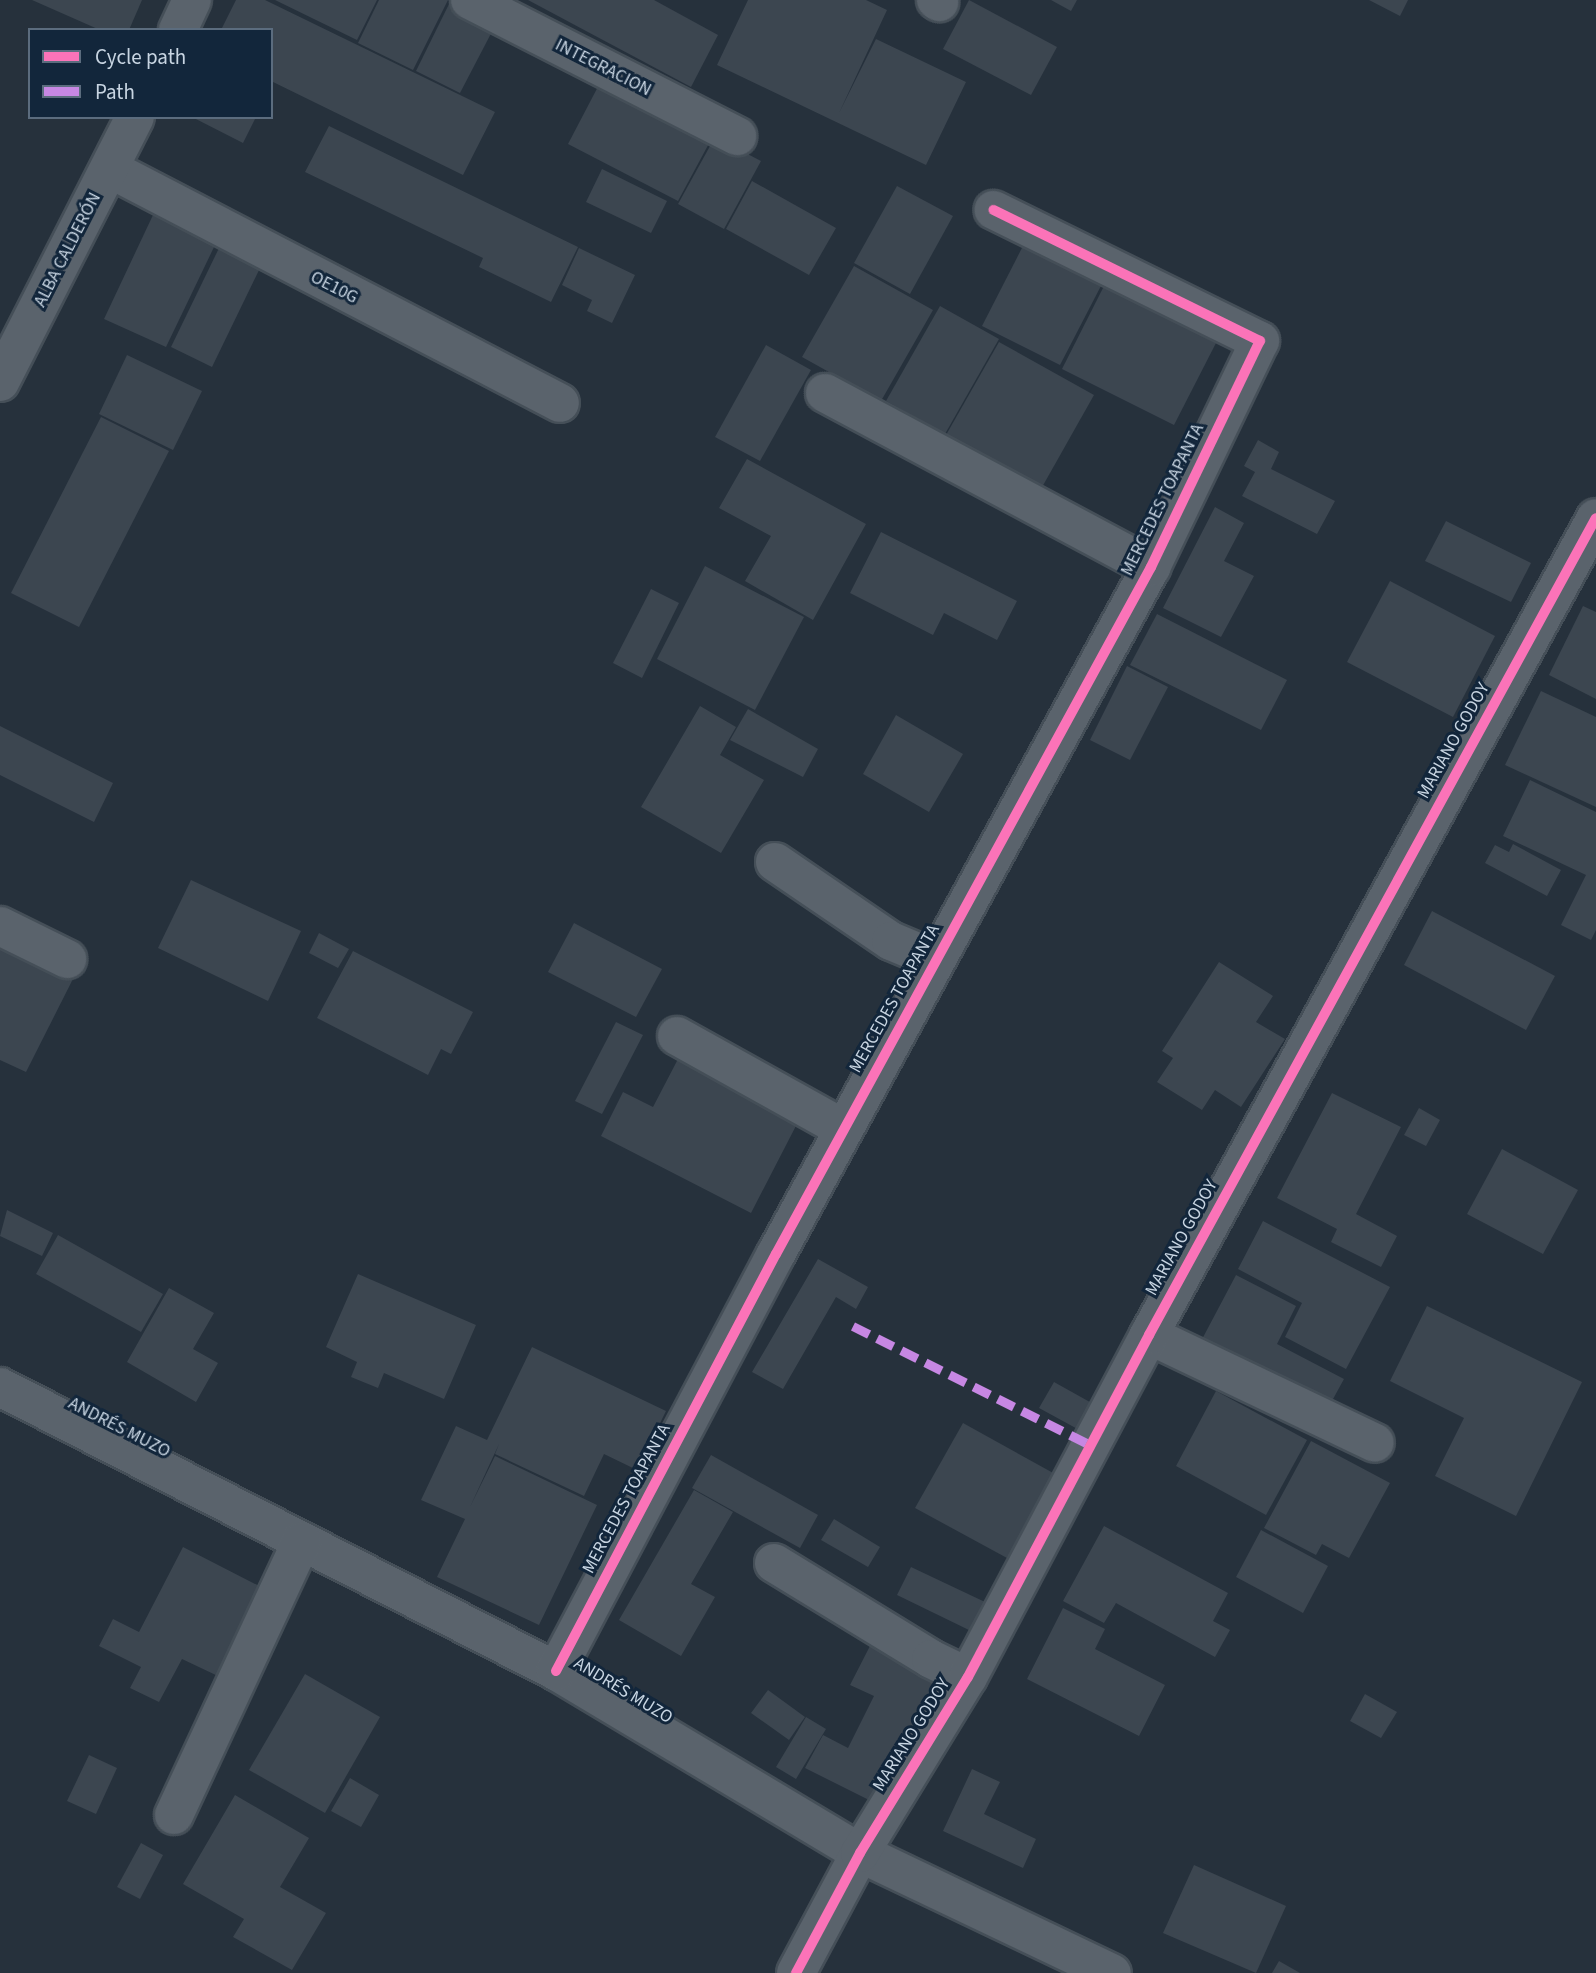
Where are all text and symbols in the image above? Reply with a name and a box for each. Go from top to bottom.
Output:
legend [28,28,273,119]
street label: INTEGRACION [551,35,655,101]
text: Cycle path [95,42,186,72]
text: Path [95,77,135,107]
street label: ALBA CALDERÓN [30,189,106,311]
street label: OE10G [307,267,361,309]
street label: MERCEDES TOAPANTA [1117,420,1209,580]
street label: MARIANO GODOY [1413,679,1495,803]
street label: MERCEDES TOAPANTA [845,921,945,1077]
street label: MARIANO GODOY [1141,1176,1223,1300]
street label: ANDRÉS MUZO [64,1393,174,1463]
street label: MERCEDES TOAPANTA [578,1420,676,1578]
street label: ANDRÉS MUZO [570,1653,676,1729]
street label: MARIANO GODOY [869,1675,955,1795]

